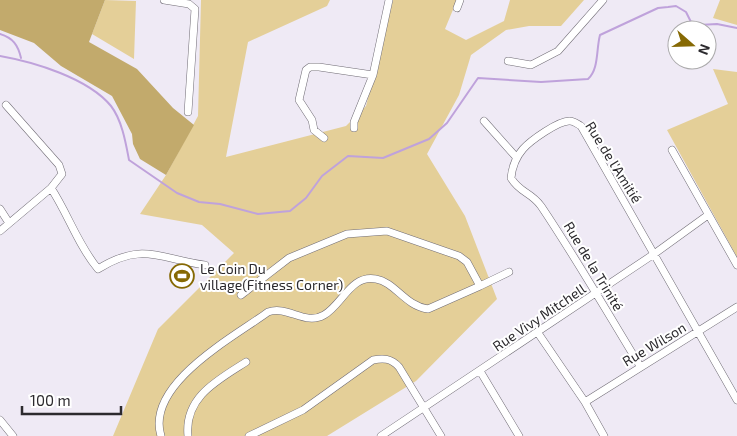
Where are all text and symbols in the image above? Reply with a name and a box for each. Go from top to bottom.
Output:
north arrow [667,20,717,70]
text: N [695,42,714,57]
street label: Rue de l'Amitié [582,118,646,206]
street label: Rue de la Trinité [561,218,627,314]
place label: Le Coin Du village(Fitness Corner) [200,260,343,293]
sports icon: Le Coin Du village(Fitness Corner) [169,263,195,289]
street label: Rue Vivy Mitchell [489,279,589,354]
street label: Rue Wilson [619,318,689,370]
scale bar [22,384,121,416]
text: 100 m [30,391,71,409]

